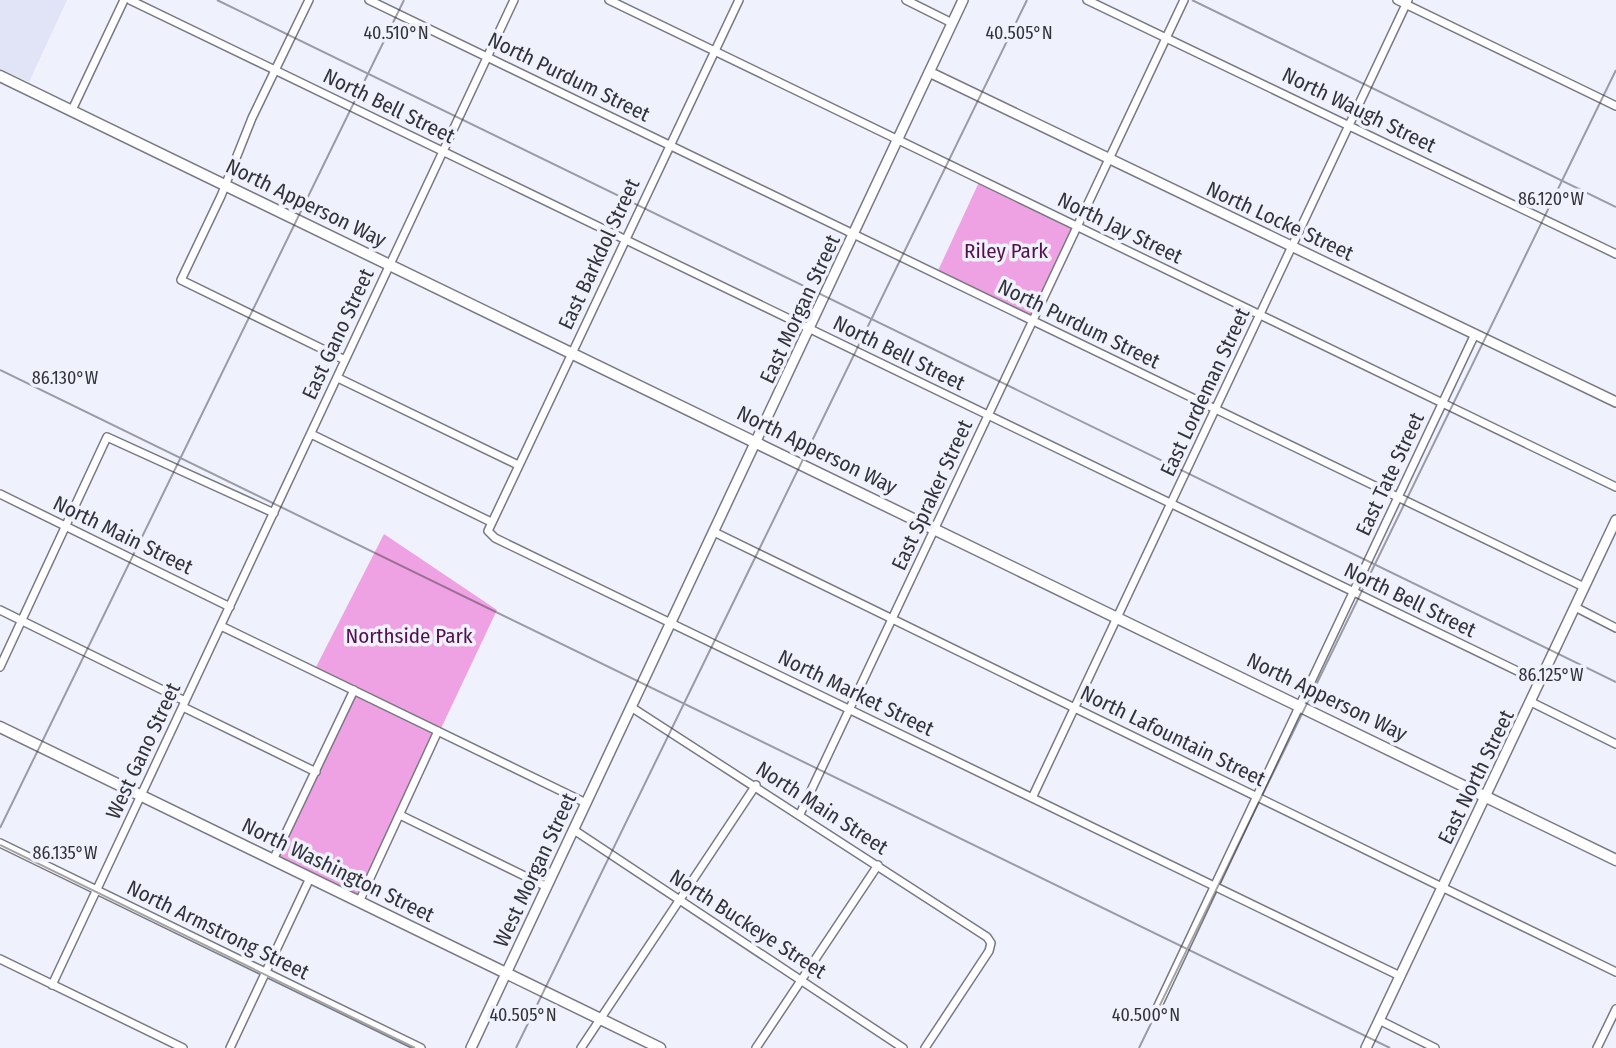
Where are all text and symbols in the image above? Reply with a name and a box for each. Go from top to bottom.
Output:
text: 40.510°N [363,22,429,44]
text: 40.505°N [985,22,1053,44]
street label: North Purdum Street [484,26,654,128]
street label: North Waugh Street [1278,62,1440,159]
street label: North Bell Street [319,63,459,149]
street label: North Apperson Way [222,153,391,253]
street label: East Barkdol Street [553,174,645,334]
street label: North Locke Street [1202,176,1358,267]
street label: North Jay Street [1053,187,1187,269]
text: 86.120°W [1518,188,1585,210]
street label: East Morgan Street [754,230,846,387]
park label: Riley Park [964,238,1048,264]
street label: East Gano Street [296,264,380,404]
street label: North Purdum Street [994,273,1164,375]
street label: East Lordeman Street [1155,304,1255,480]
street label: North Bell Street [829,310,969,396]
text: 86.130°W [32,367,99,389]
street label: North Apperson Way [733,400,902,500]
street label: East Tate Street [1350,408,1430,540]
street label: East Spraker Street [886,416,978,574]
street label: North Main Street [49,490,197,580]
street label: North Bell Street [1340,557,1480,643]
park label: Northside Park [345,623,473,649]
street label: North Market Street [774,644,938,742]
street label: North Apperson Way [1243,647,1412,747]
text: 86.125°W [1519,664,1584,686]
street label: West Gano Street [100,678,186,823]
street label: North Lafountain Street [1076,680,1270,792]
street label: East North Street [1432,706,1520,848]
street label: North Main Street [751,756,893,860]
street label: West Morgan Street [488,789,582,951]
street label: North Washington Street [238,812,439,928]
text: 86.135°W [32,842,98,864]
street label: North Buckeye Street [665,864,831,984]
street label: North Armstrong Street [123,875,314,985]
text: 40.505°N [489,1004,557,1026]
text: 40.500°N [1112,1004,1180,1026]

